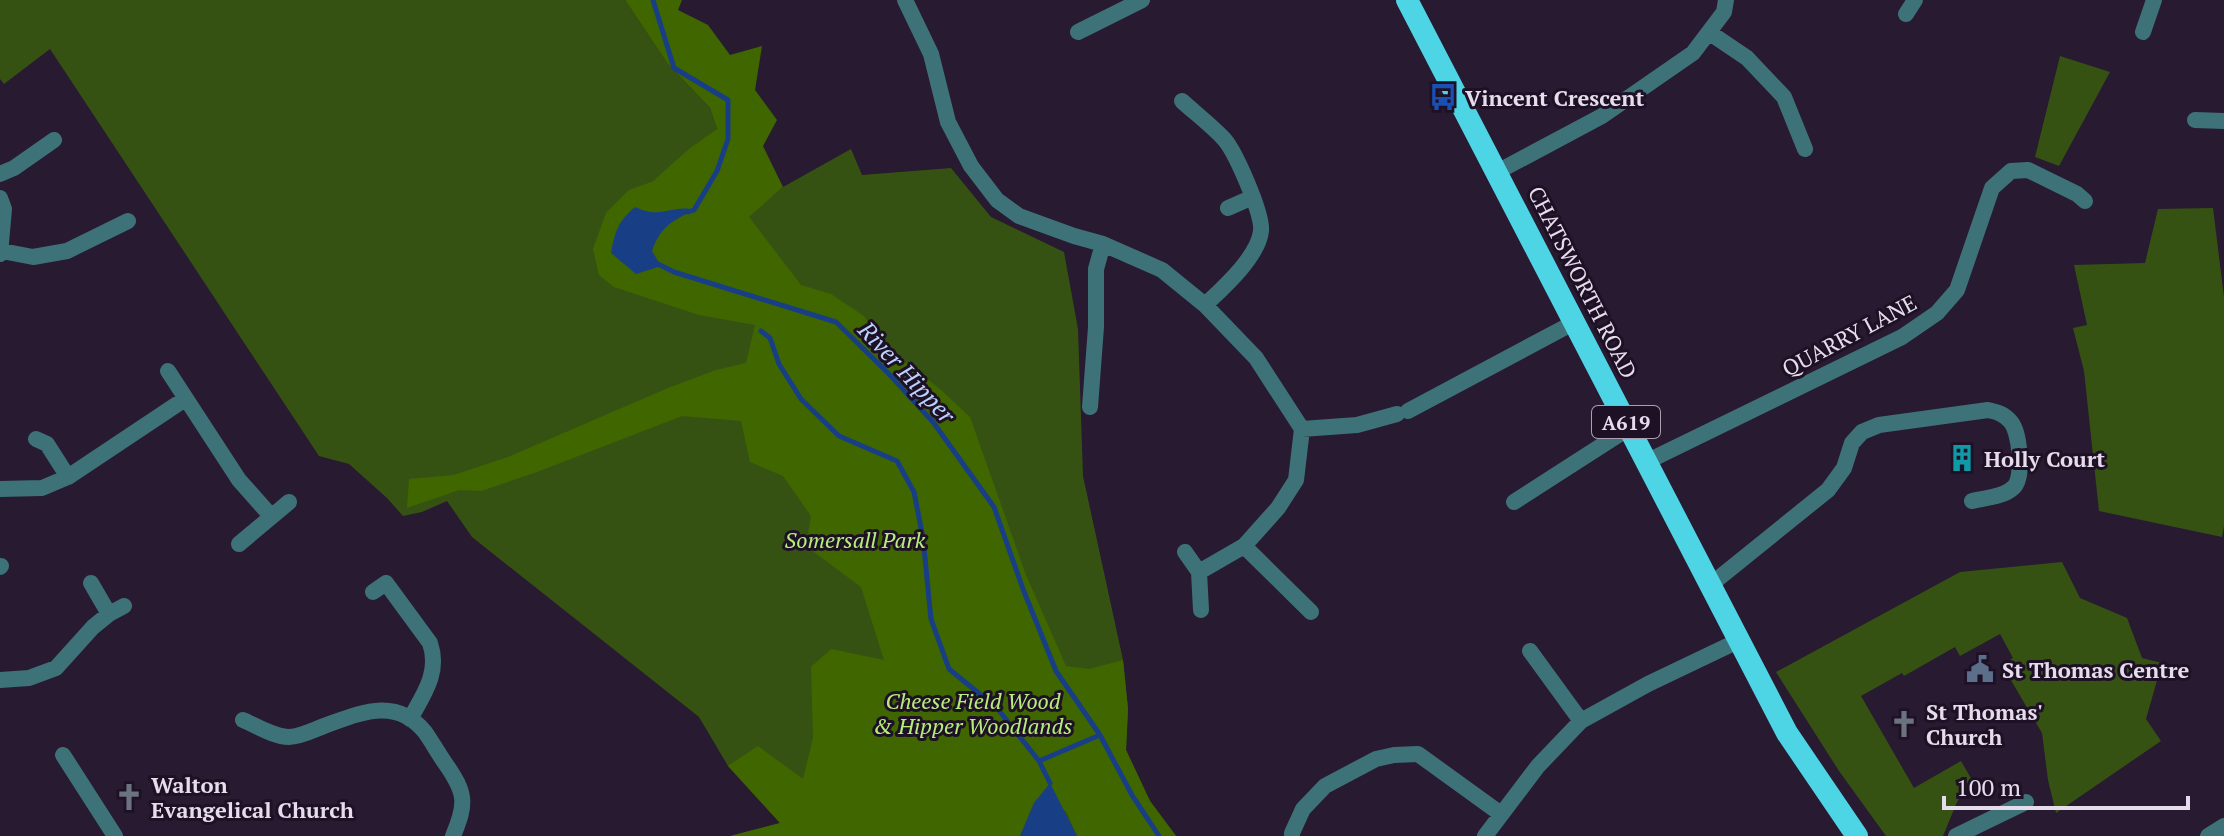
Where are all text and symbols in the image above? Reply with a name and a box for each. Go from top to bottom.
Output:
bus stop icon: Vincent Crescent [1428,82,1458,112]
place label: Vincent Crescent [1465,83,1645,112]
street label: CHATSWORTH ROAD [1522,181,1644,383]
street label: QUARRY LANE [1777,287,1921,383]
water label: River Hipper [851,313,964,431]
road number: A619 [1592,406,1660,438]
building icon: Holly Court [1947,443,1977,473]
place label: Holly Court [1984,444,2105,473]
park label: Somersall Park [785,525,926,554]
public building icon: St Thomas Centre [1965,654,1995,684]
place label: St Thomas Centre [2002,655,2189,684]
park label: Cheese Field Wood & Hipper Woodlands [874,686,1072,740]
place label: St Thomas' Church [1926,697,2043,751]
church icon: St Thomas' Church [1889,709,1919,739]
scale bar [1944,760,2188,810]
place label: Walton Evangelical Church [151,770,354,824]
text: 100 m [1956,771,2021,803]
church icon: Walton Evangelical Church [114,782,144,812]

